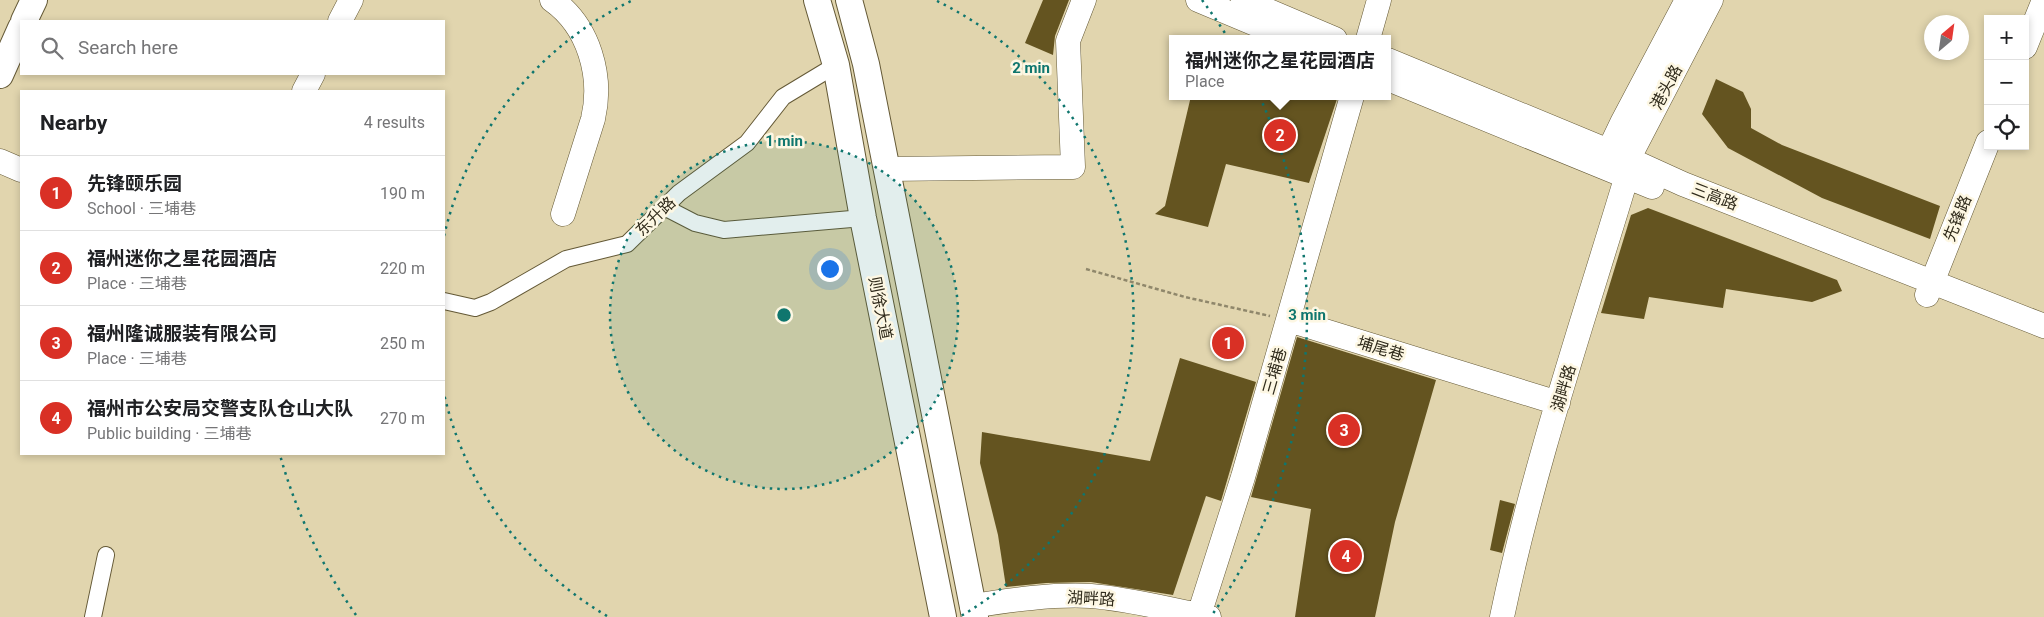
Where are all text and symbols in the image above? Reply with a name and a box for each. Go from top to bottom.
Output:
north arrow [1924,15,1969,60]
map controls [1984,15,2029,150]
button: + [1984,15,2029,60]
search box [20,20,445,75]
icon: search [38,34,66,62]
popup [1169,35,1391,100]
text: Search here [78,36,178,59]
text: 福州迷你之星花园酒店 [1185,49,1375,72]
text: 2 min [1012,59,1050,77]
button: − [1984,60,2029,105]
street label: 港头路 [1647,62,1686,113]
text: Place [1185,72,1225,91]
button: locate [1984,105,2029,150]
text: Nearby [40,111,107,135]
text: 4 results [364,113,425,132]
pin: 2 [1264,116,1296,154]
text: 1 min [765,132,803,150]
text: 先锋颐乐园 [87,172,182,195]
street label: 三高路 [1689,179,1741,214]
text: 1 [51,184,61,203]
text: 190 m [380,184,425,203]
street label: 先锋路 [1940,192,1975,244]
street label: 东升路 [631,193,679,240]
text: School · 三埔巷 [87,199,196,218]
text: 福州迷你之星花园酒店 [87,247,277,270]
your location [817,256,843,282]
text: 2 [51,259,61,278]
text: 220 m [380,259,425,278]
text: Place · 三埔巷 [87,274,187,293]
street label: 则徐大道 [865,275,896,341]
centre of rings [775,306,793,324]
text: 3 min [1288,306,1326,324]
text: 福州隆诚服装有限公司 [87,322,277,345]
pin: 1 [1212,324,1244,362]
street label: 埔尾巷 [1355,332,1407,365]
text: 3 [51,334,61,353]
text: 250 m [380,334,425,353]
street label: 三埔巷 [1259,345,1290,397]
text: Place · 三埔巷 [87,349,187,368]
street label: 湖畔路 [1547,362,1580,414]
text: 福州市公安局交警支队仓山大队 [87,397,353,420]
text: 4 [51,409,61,428]
text: 270 m [380,409,425,428]
pin: 3 [1328,411,1360,449]
text: Public building · 三埔巷 [87,424,251,443]
pin: 4 [1330,537,1362,575]
street label: 湖畔路 [1067,588,1115,609]

